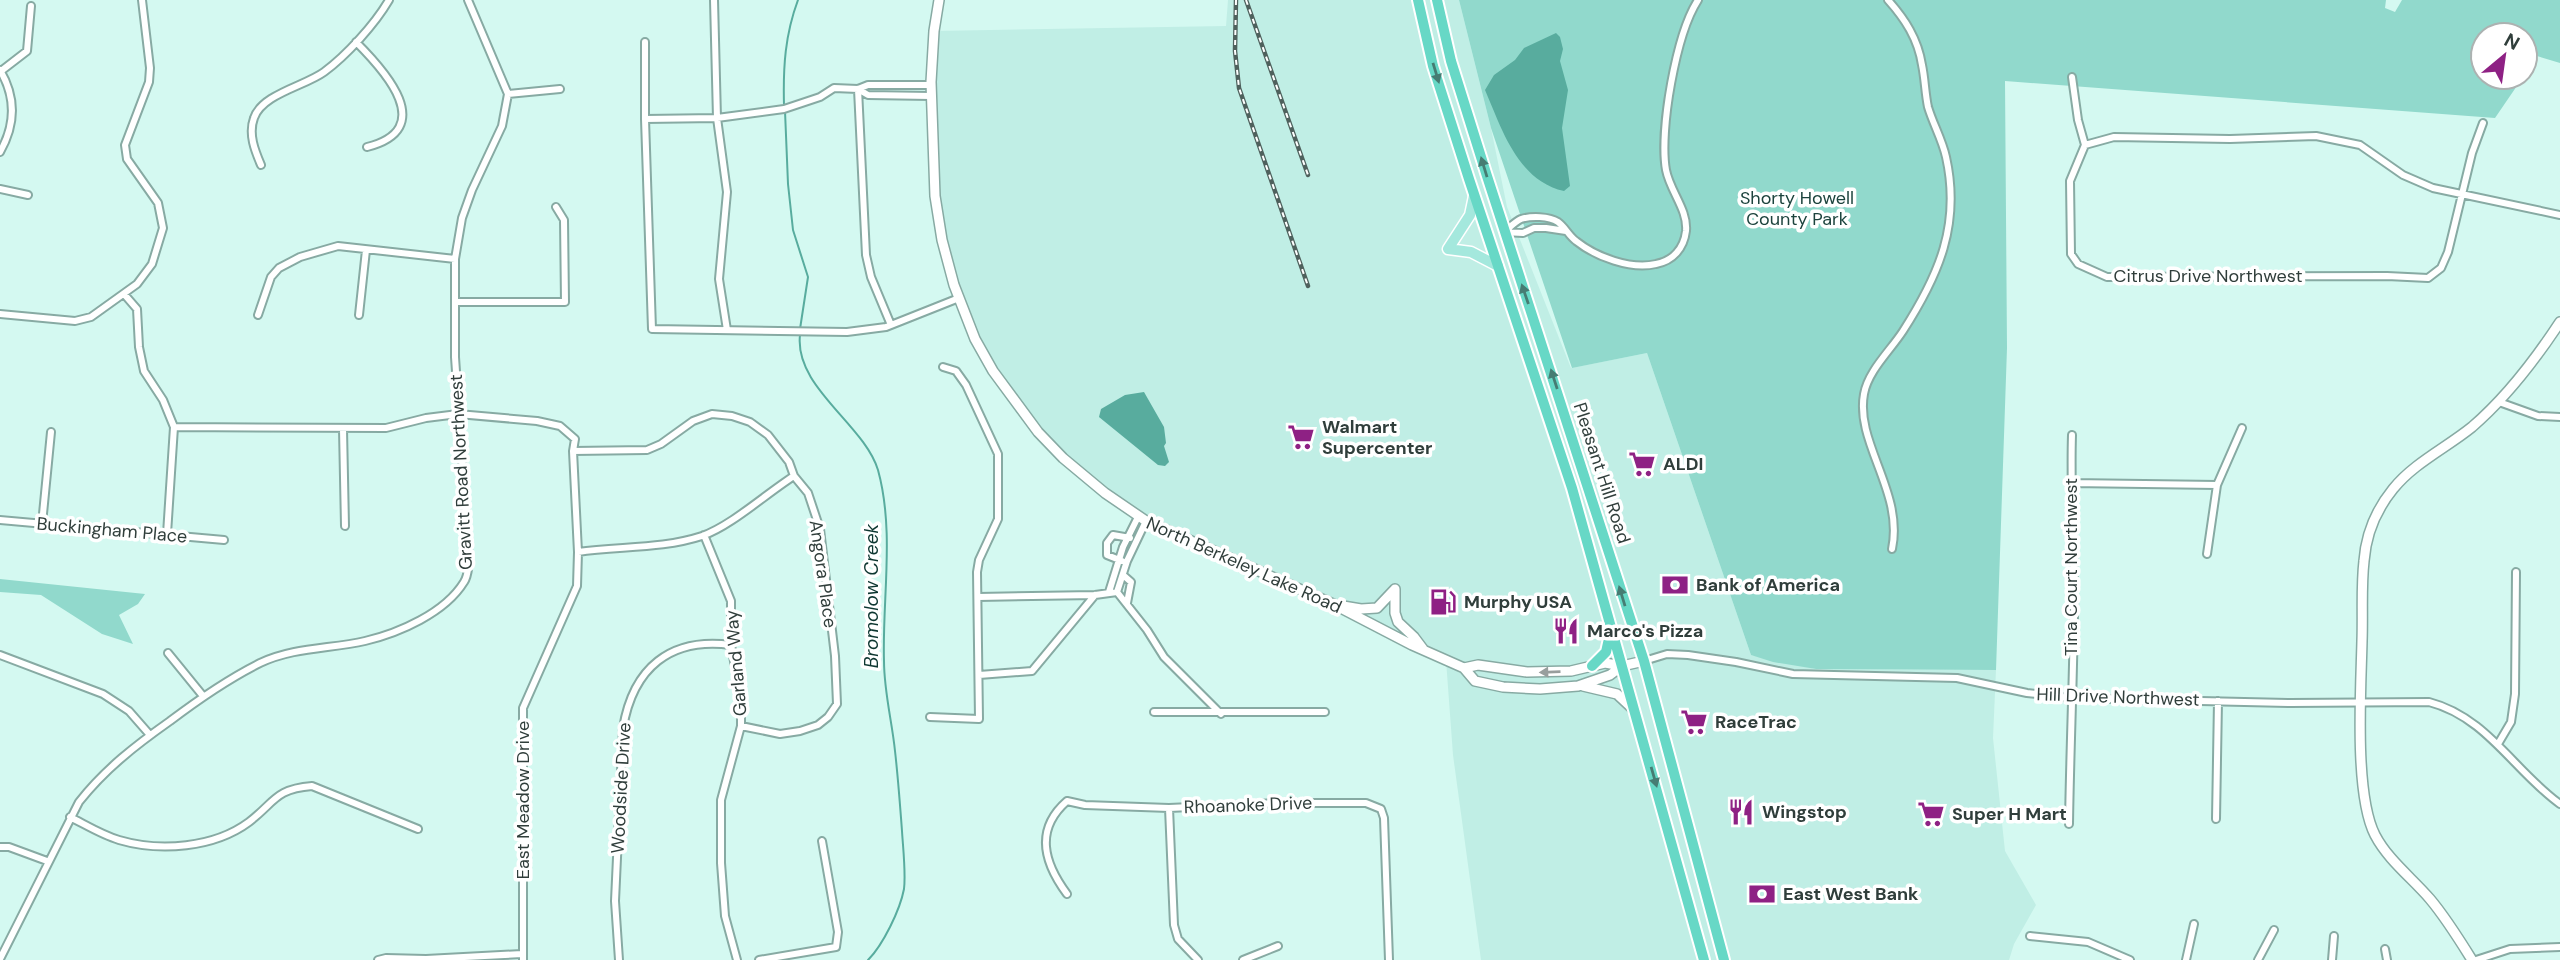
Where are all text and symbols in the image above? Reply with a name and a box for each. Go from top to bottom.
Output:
north arrow [2469,21,2539,91]
text: N [2500,27,2524,56]
one-way arrow [1431,63,1441,84]
one-way arrow [1478,156,1488,177]
park label: Shorty Howell County Park [1740,186,1854,231]
street label: Citrus Drive Northwest [2114,264,2302,288]
one-way arrow [1519,284,1530,305]
one-way arrow [1548,369,1559,390]
street label: Gravitt Road Northwest [444,374,478,570]
street label: Pleasant Hill Road [1568,399,1636,547]
place label: Walmart Supercenter [1322,415,1432,460]
supermarket icon: Walmart Supercenter [1286,422,1316,452]
supermarket icon: ALDI [1627,449,1657,479]
place label: ALDI [1663,452,1703,476]
street label: Tina Court Northwest [2059,478,2083,656]
street label: Buckingham Place [36,511,188,549]
street label: North Berkeley Lake Road [1142,511,1346,619]
street label: Angora Place [804,519,842,629]
water label: Bromolow Creek [859,524,884,668]
bank icon: Bank of America [1660,570,1690,600]
place label: Bank of America [1696,573,1840,597]
one-way arrow [1617,586,1627,607]
fuel station icon: Murphy USA [1428,587,1458,617]
place label: Murphy USA [1464,590,1572,614]
street label: Garland Way [719,609,753,717]
restaurant icon: Marco's Pizza [1551,616,1581,646]
place label: Marco's Pizza [1587,619,1703,643]
one-way arrow [1539,666,1561,677]
street label: Hill Drive Northwest [2036,682,2200,712]
supermarket icon: RaceTrac [1679,707,1709,737]
place label: RaceTrac [1715,710,1797,734]
street label: East Meadow Drive [511,721,535,879]
street label: Woodside Drive [606,722,636,854]
one-way arrow [1649,767,1659,788]
street label: Rhoanoke Drive [1183,791,1313,819]
restaurant icon: Wingstop [1726,797,1756,827]
supermarket icon: Super H Mart [1916,799,1946,829]
place label: Wingstop [1762,800,1847,824]
place label: Super H Mart [1952,802,2067,826]
bank icon: East West Bank [1747,879,1777,909]
place label: East West Bank [1783,882,1919,906]

